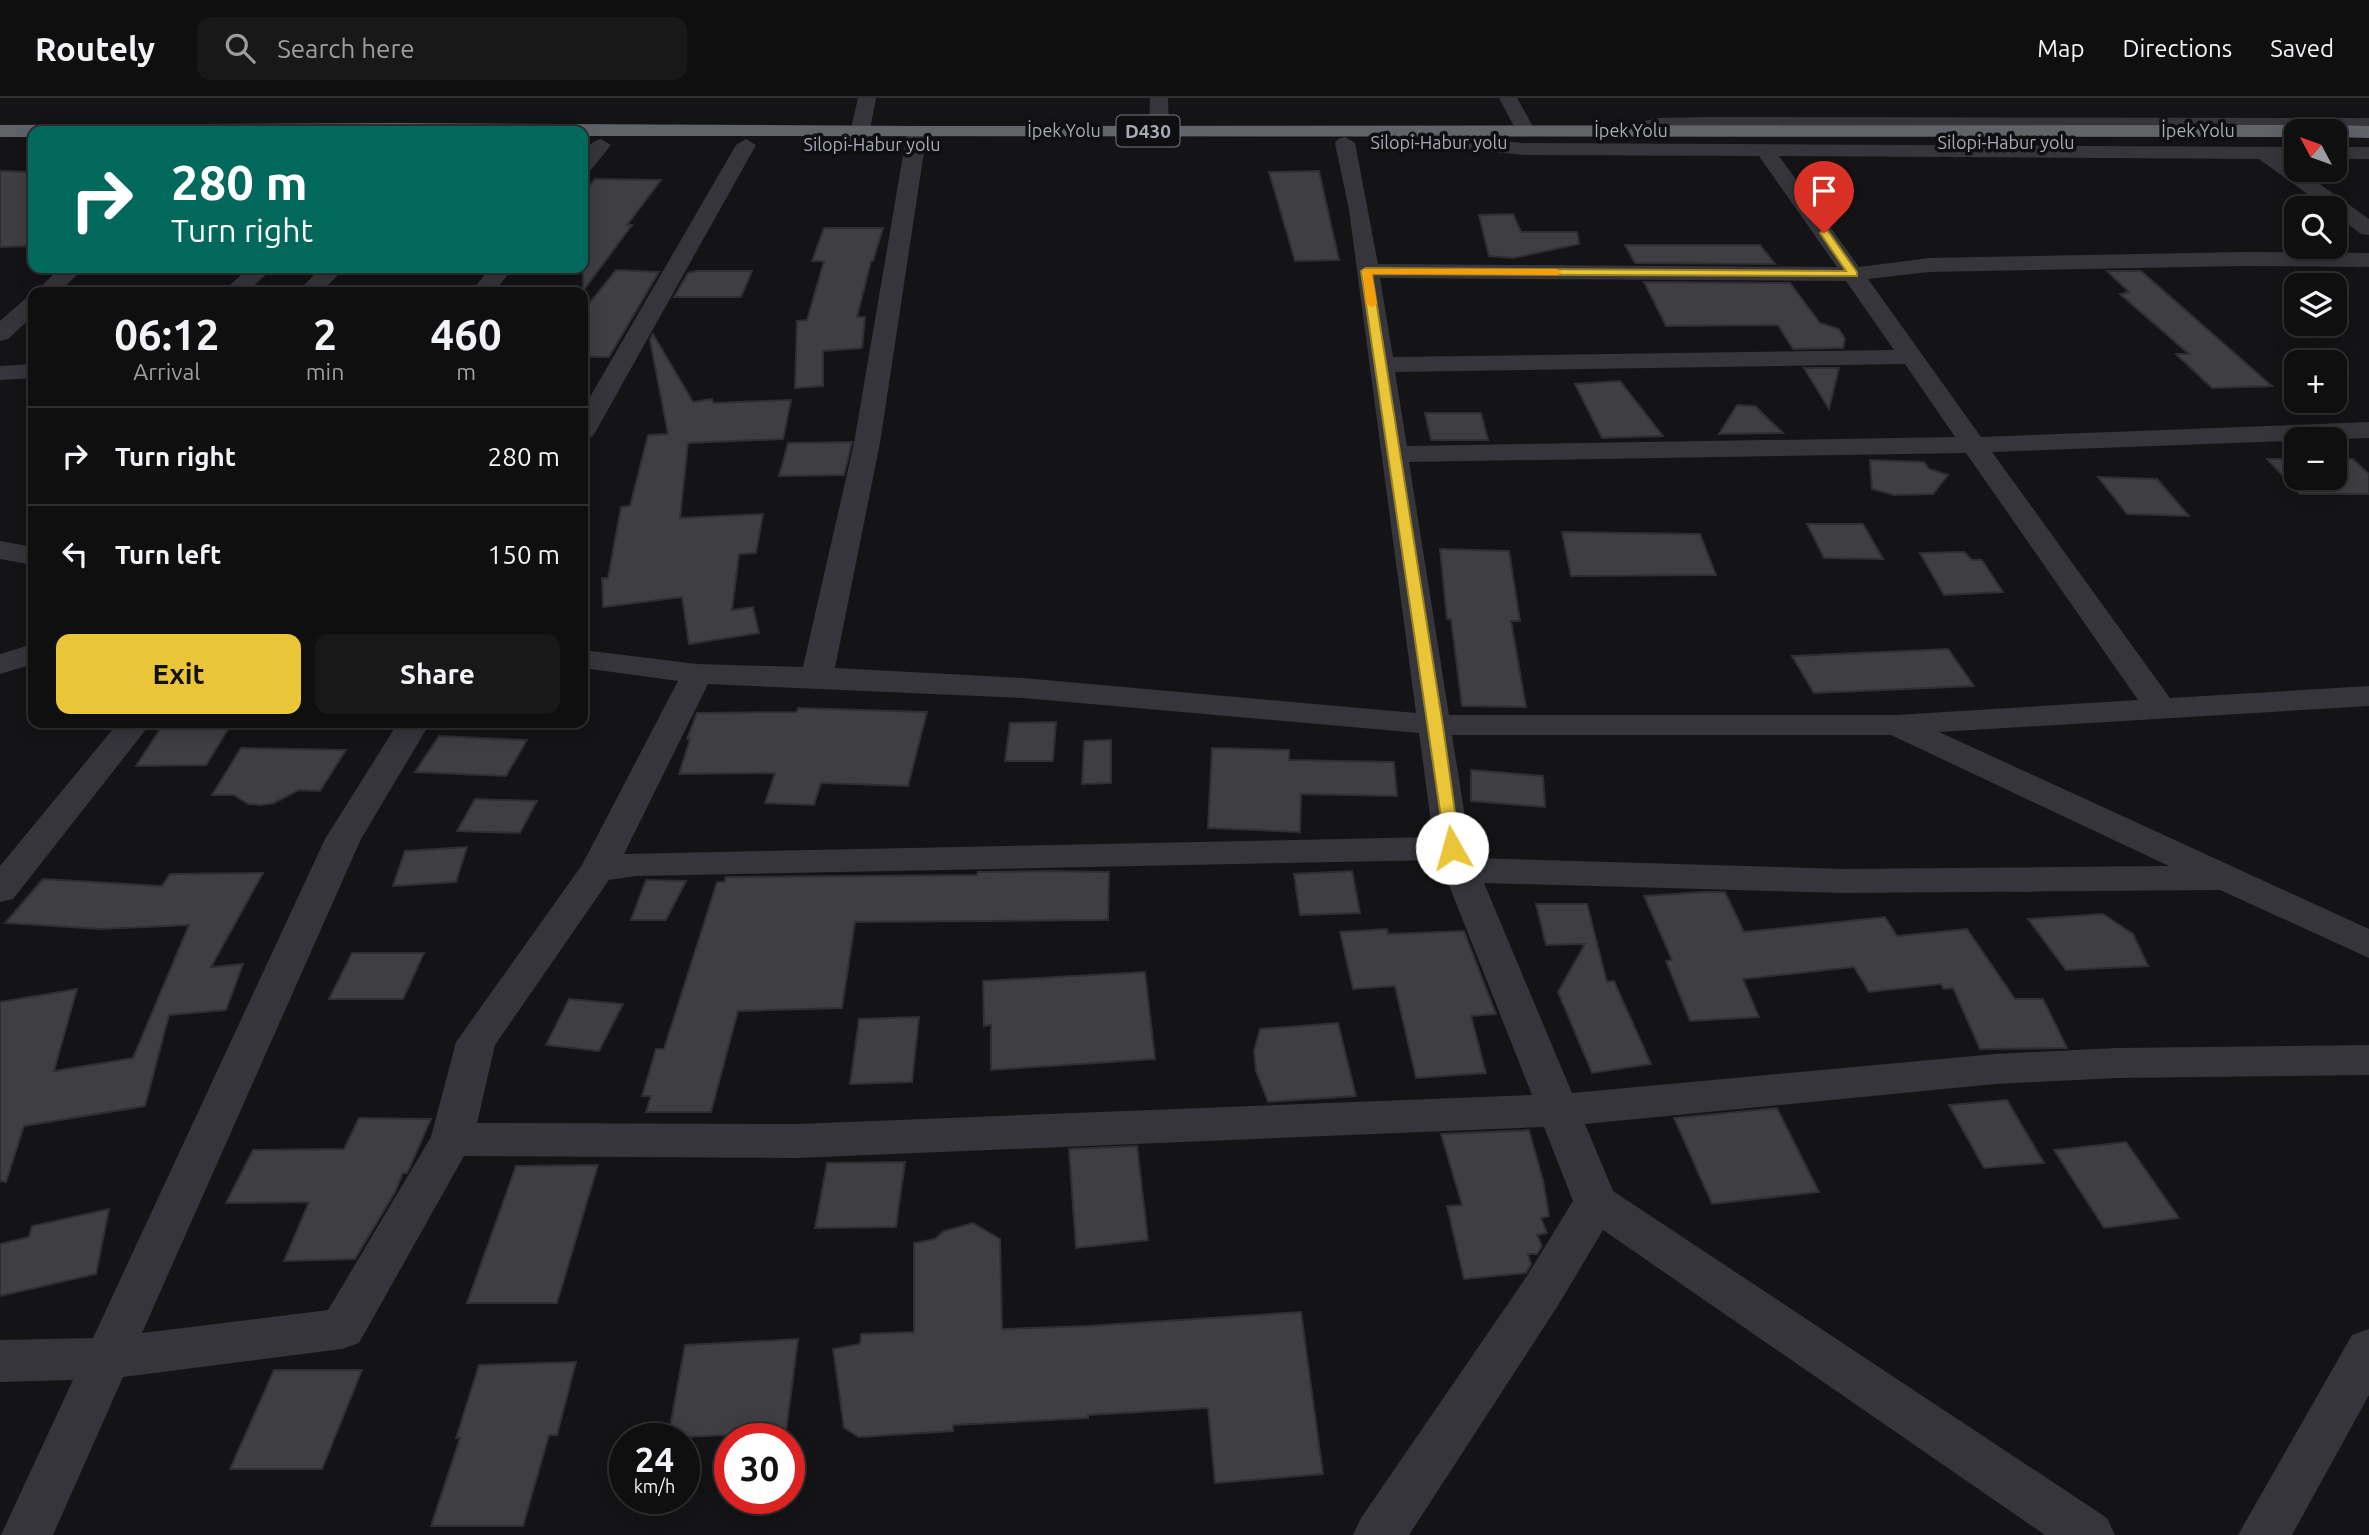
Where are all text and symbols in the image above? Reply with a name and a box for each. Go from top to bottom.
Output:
search box [197,17,687,80]
icon: search [221,29,259,67]
text: Routely [35,30,155,67]
text: Search here [277,34,415,63]
text: Map [2037,35,2084,62]
text: Directions [2122,35,2232,62]
text: Saved [2270,35,2334,62]
road number: D430 [1116,116,1180,146]
north arrow [2284,119,2347,182]
map controls [2284,119,2347,490]
street label: İpek Yolu [1027,120,1101,140]
street label: İpek Yolu [1594,120,1668,140]
street label: İpek Yolu [2161,120,2235,140]
street label: Silopi-Habur yolu [1371,132,1507,152]
street label: Silopi-Habur yolu [1938,132,2074,152]
street label: Silopi-Habur yolu [804,134,940,154]
icon: right [56,154,147,245]
text: 280 m [171,154,308,209]
pin [1794,161,1854,233]
icon: arrive [1805,172,1843,210]
button: search [2284,196,2347,259]
text: Turn right [171,212,313,248]
button: layers [2284,273,2347,336]
text: 06:12 [114,311,219,358]
text: 2 [313,311,337,358]
text: 460 [431,311,502,358]
button: + [2284,350,2347,413]
text: Arrival [133,359,200,384]
text: min [306,359,344,384]
text: m [456,359,476,384]
button: − [2284,427,2347,490]
icon: right [56,437,94,475]
text: Turn right [115,442,236,471]
text: 280 m [488,442,560,471]
icon: left [56,535,94,573]
text: Turn left [115,540,221,569]
text: 150 m [488,540,560,569]
button: Exit [56,634,301,714]
button: Share [315,634,560,714]
position arrow [1415,811,1489,885]
speed limit sign: 30 [714,1423,805,1514]
text: 24 [635,1439,674,1479]
text: km/h [634,1476,675,1496]

